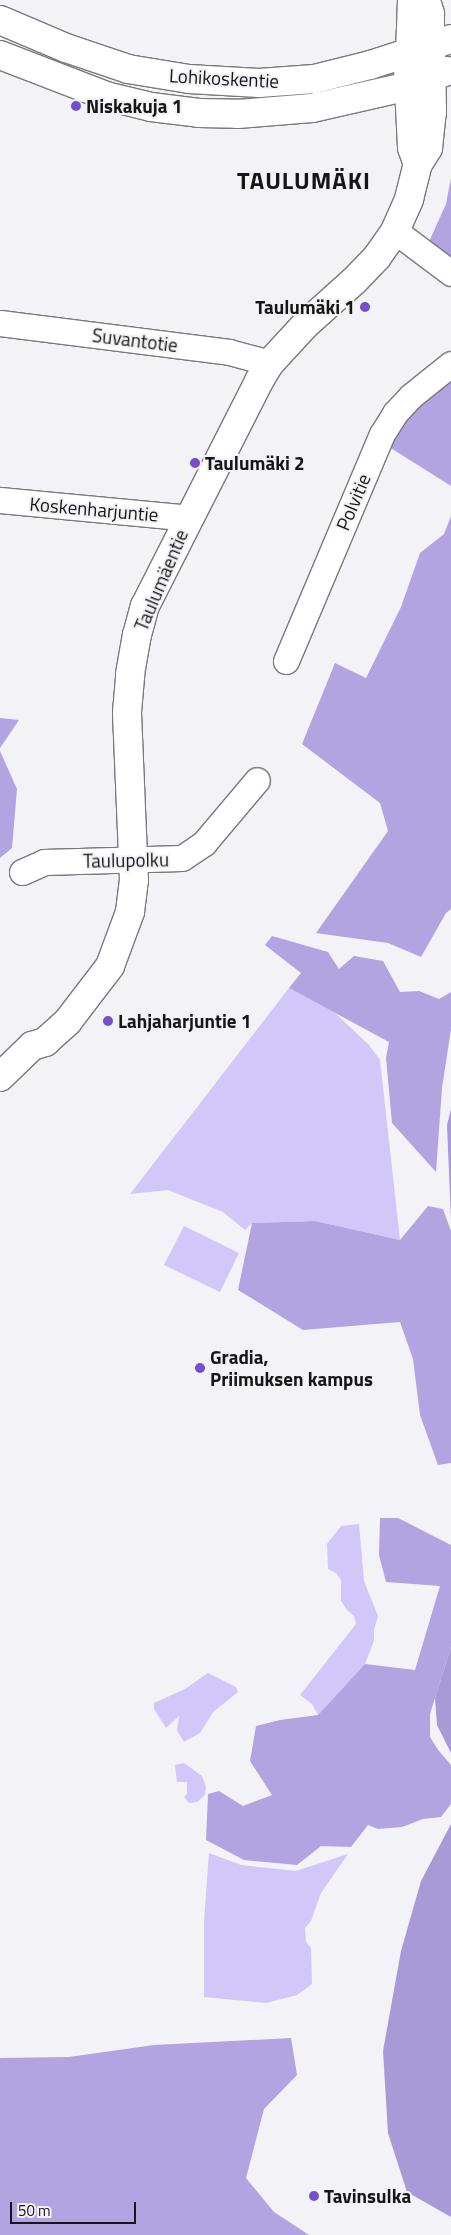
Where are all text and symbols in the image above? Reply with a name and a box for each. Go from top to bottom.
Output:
street label: Lohikoskentie [168,64,280,92]
place label: Niskakuja 1 [86,95,182,117]
marker: Niskakuja 1 [70,100,82,112]
district label: TAULUMÄKI [236,167,372,195]
place label: Taulumäki 1 [255,296,355,318]
marker: Taulumäki 1 [359,301,371,313]
street label: Suvantotie [91,323,179,357]
place label: Taulumäki 2 [205,452,305,474]
marker: Taulumäki 2 [189,457,201,469]
street label: Polvitie [331,470,375,534]
street label: Koskenharjuntie [29,492,159,526]
street label: Taulumäentie [129,526,193,634]
street label: Taulupolku [83,848,169,872]
place label: Lahjaharjuntie 1 [118,1010,251,1032]
marker: Lahjaharjuntie 1 [102,1015,114,1027]
place label: Gradia, Priimuksen kampus [210,1346,373,1390]
marker: Gradia, Priimuksen kampus [194,1362,206,1374]
place label: Tavinsulka [324,2185,411,2207]
marker: Tavinsulka [308,2190,320,2202]
scale bar [12,2192,139,2224]
text: 50 m [18,2199,51,2222]

